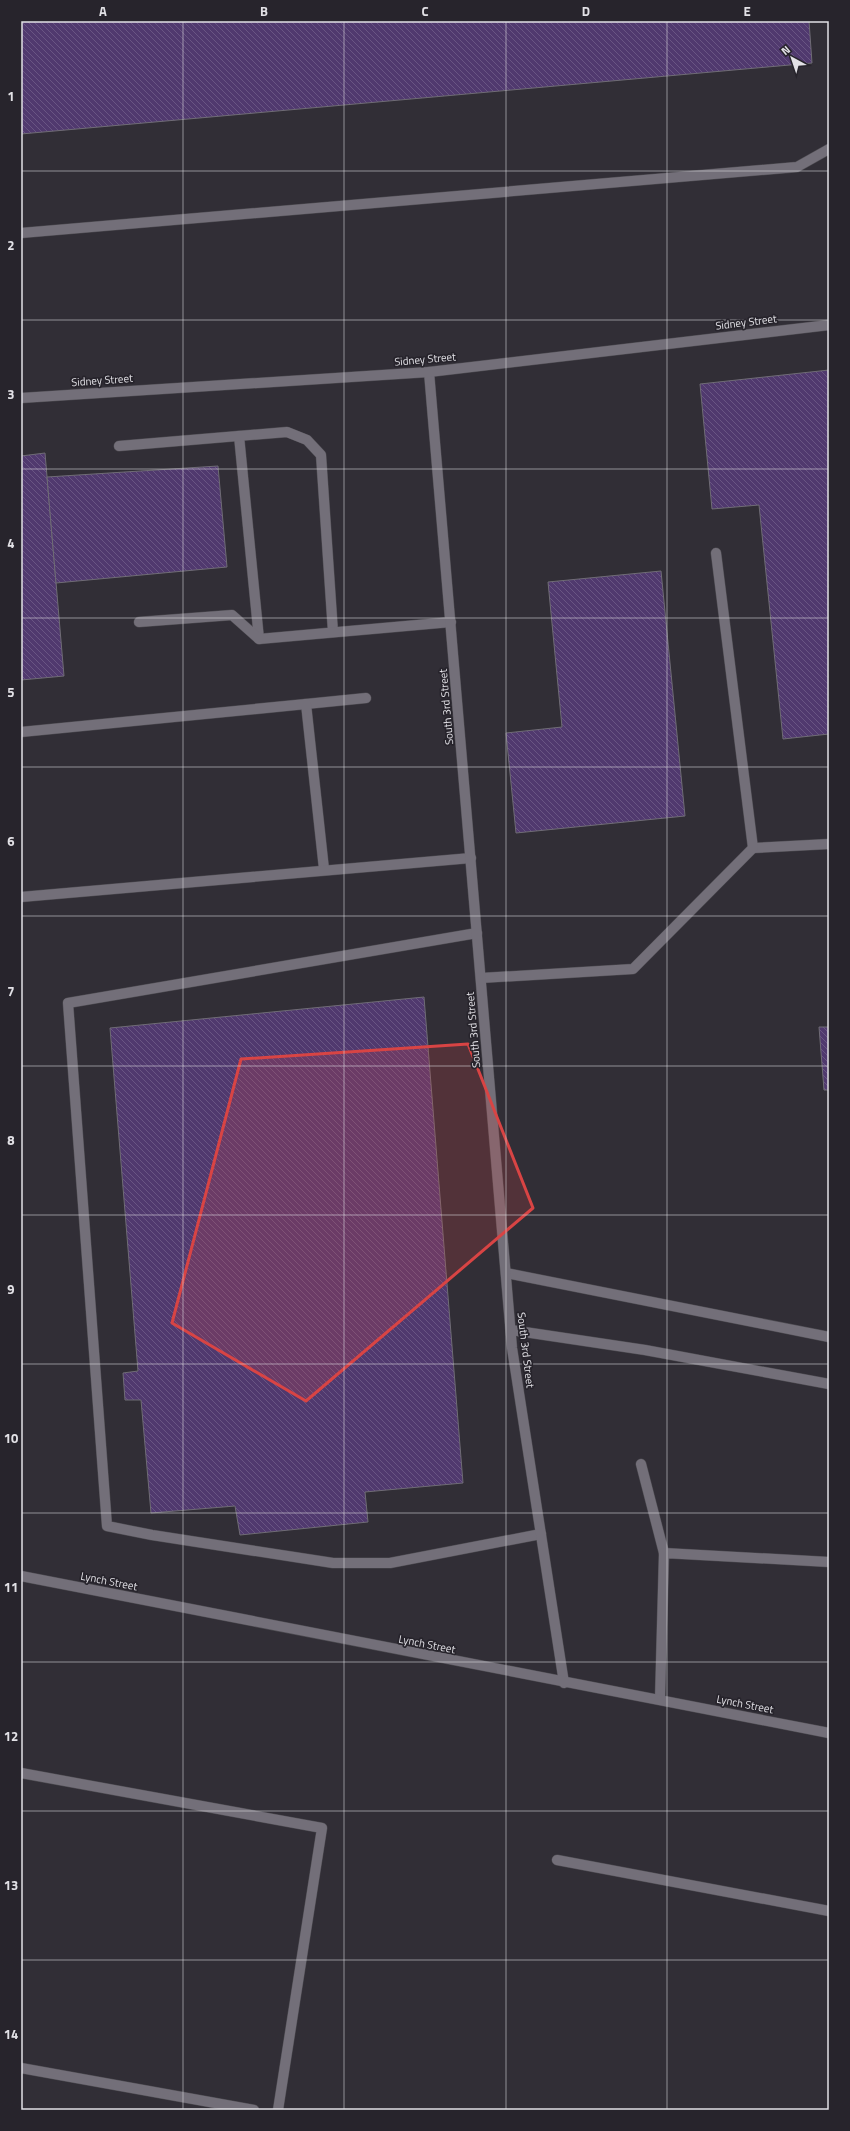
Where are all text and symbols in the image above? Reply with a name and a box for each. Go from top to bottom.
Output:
text: A [99,1,107,21]
text: B [260,1,268,21]
text: C [421,1,429,21]
text: D [582,1,590,21]
text: E [743,1,751,21]
north arrow [772,38,812,78]
text: N [778,42,794,59]
text: 1 [7,86,15,106]
text: 2 [7,235,15,255]
street label: Sidney Street [714,310,778,334]
street label: Sidney Street [394,348,457,370]
street label: Sidney Street [71,370,133,390]
text: 3 [7,384,15,404]
text: 4 [7,533,15,553]
street label: South 3rd Street [435,668,457,746]
text: 5 [7,682,15,702]
text: 6 [7,831,15,851]
text: 7 [7,981,15,1001]
street label: South 3rd Street [462,991,484,1069]
text: 8 [7,1130,15,1150]
text: 9 [7,1279,15,1299]
street label: South 3rd Street [513,1311,539,1389]
text: 10 [4,1428,18,1448]
street label: Lynch Street [79,1568,139,1594]
text: 11 [4,1577,18,1597]
street label: Lynch Street [397,1631,457,1657]
street label: Lynch Street [715,1691,775,1717]
text: 12 [4,1726,18,1746]
text: 13 [4,1875,18,1895]
text: 14 [4,2024,18,2044]

